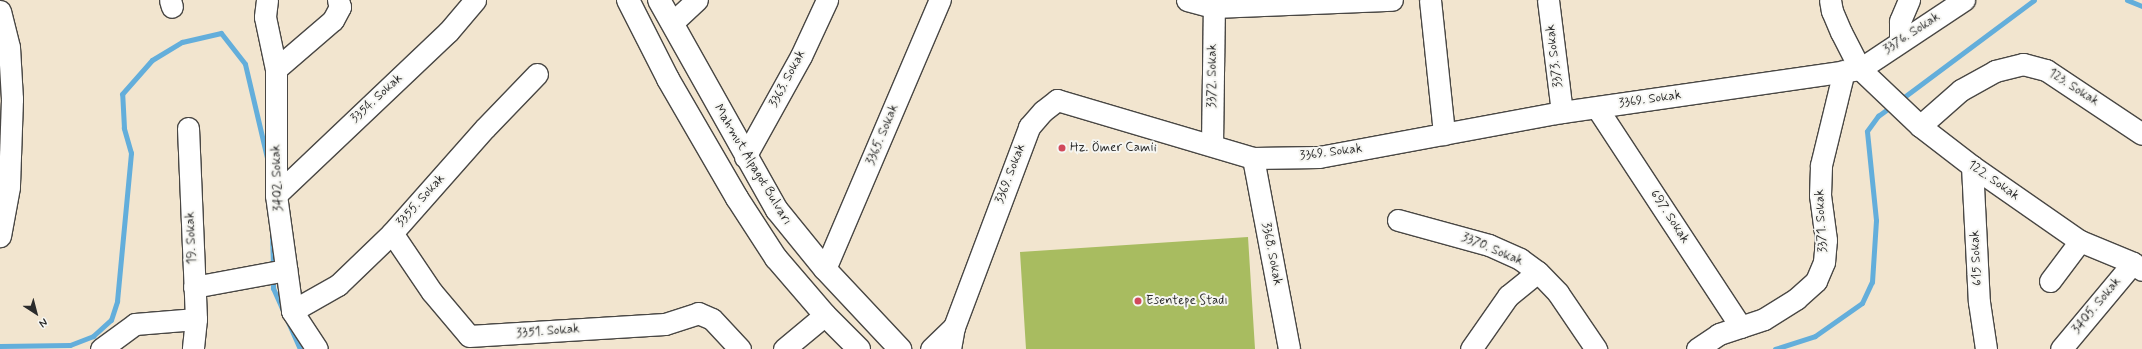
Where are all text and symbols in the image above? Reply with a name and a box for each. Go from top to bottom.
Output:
street label: 3376. Sokak [1881,10,1943,58]
street label: 3373. Sokak [1543,23,1567,89]
street label: 3372. Sokak [1205,44,1221,108]
street label: 3363. Sokak [766,48,810,110]
street label: 123. Sokak [2045,66,2101,110]
street label: 3354. Sokak [348,71,406,127]
street label: 3369. Sokak [1618,88,1682,112]
street label: Mahmut Alpagot Bulvarı [710,102,794,228]
street label: 3365. Sokak [863,102,903,168]
place label: Hz. Ömer Camii [1070,140,1160,156]
street label: 3369. Sokak [1299,141,1363,165]
street label: 3369. Sokak [992,142,1030,206]
marker: Hz. Ömer Camii [1057,143,1067,153]
street label: 3402. Sokak [269,144,287,212]
street label: 122. Sokak [1964,158,2022,204]
street label: 3355. Sokak [393,171,449,231]
street label: 697. Sokak [1646,187,1692,247]
street label: 3371. Sokak [1813,189,1831,253]
street label: 19. Sokak [183,211,201,265]
street label: 3368. Sokak [1257,221,1285,287]
street label: 3370. Sokak [1459,230,1525,270]
street label: 615 Sokak [1968,230,1986,286]
street label: 3405. Sokak [2069,275,2125,337]
north arrow [16,293,56,333]
place label: Esentepe Stadı [1146,293,1228,309]
marker: Esentepe Stadı [1133,296,1143,306]
text: N [36,315,50,331]
street label: 3351. Sokak [516,322,580,342]

